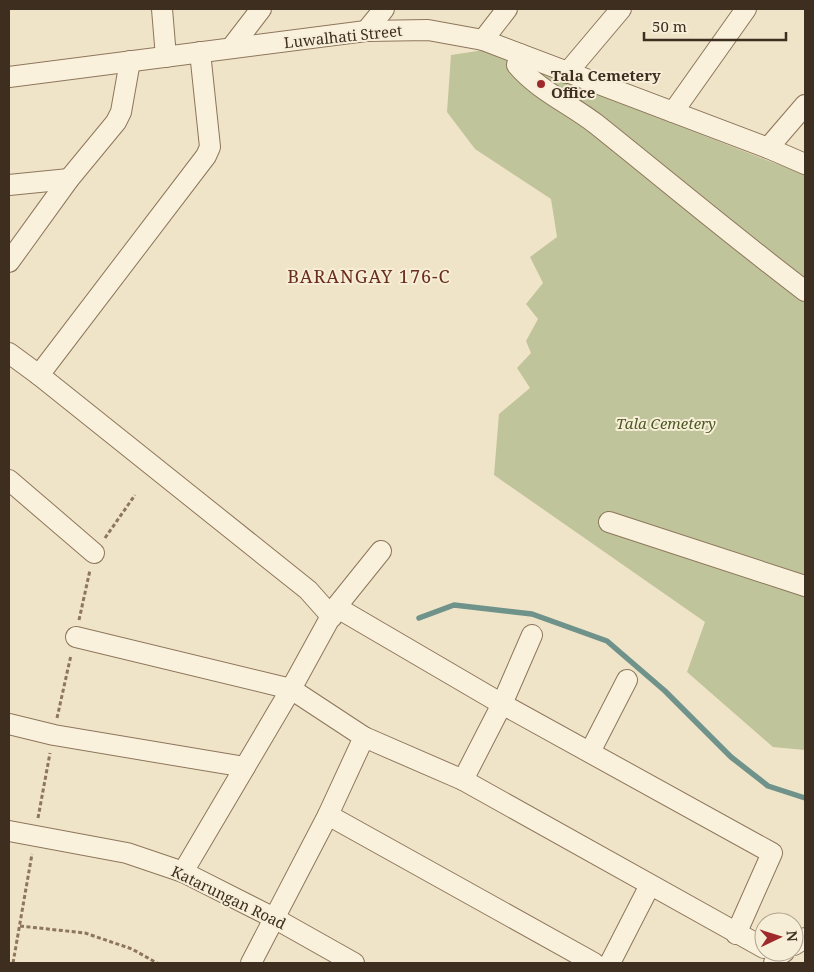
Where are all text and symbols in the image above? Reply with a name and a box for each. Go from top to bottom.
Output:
scale bar [644,10,786,42]
text: 50 m [652,16,687,36]
street label: Luwalhati Street [283,20,403,52]
place label: Tala Cemetery Office [551,65,661,102]
marker: Tala Cemetery Office [535,78,547,90]
district label: BARANGAY 176-C [287,264,451,288]
park label: Tala Cemetery [616,413,716,433]
street label: Katarungan Road [168,861,290,933]
north arrow [754,912,804,962]
text: N [783,930,802,942]

